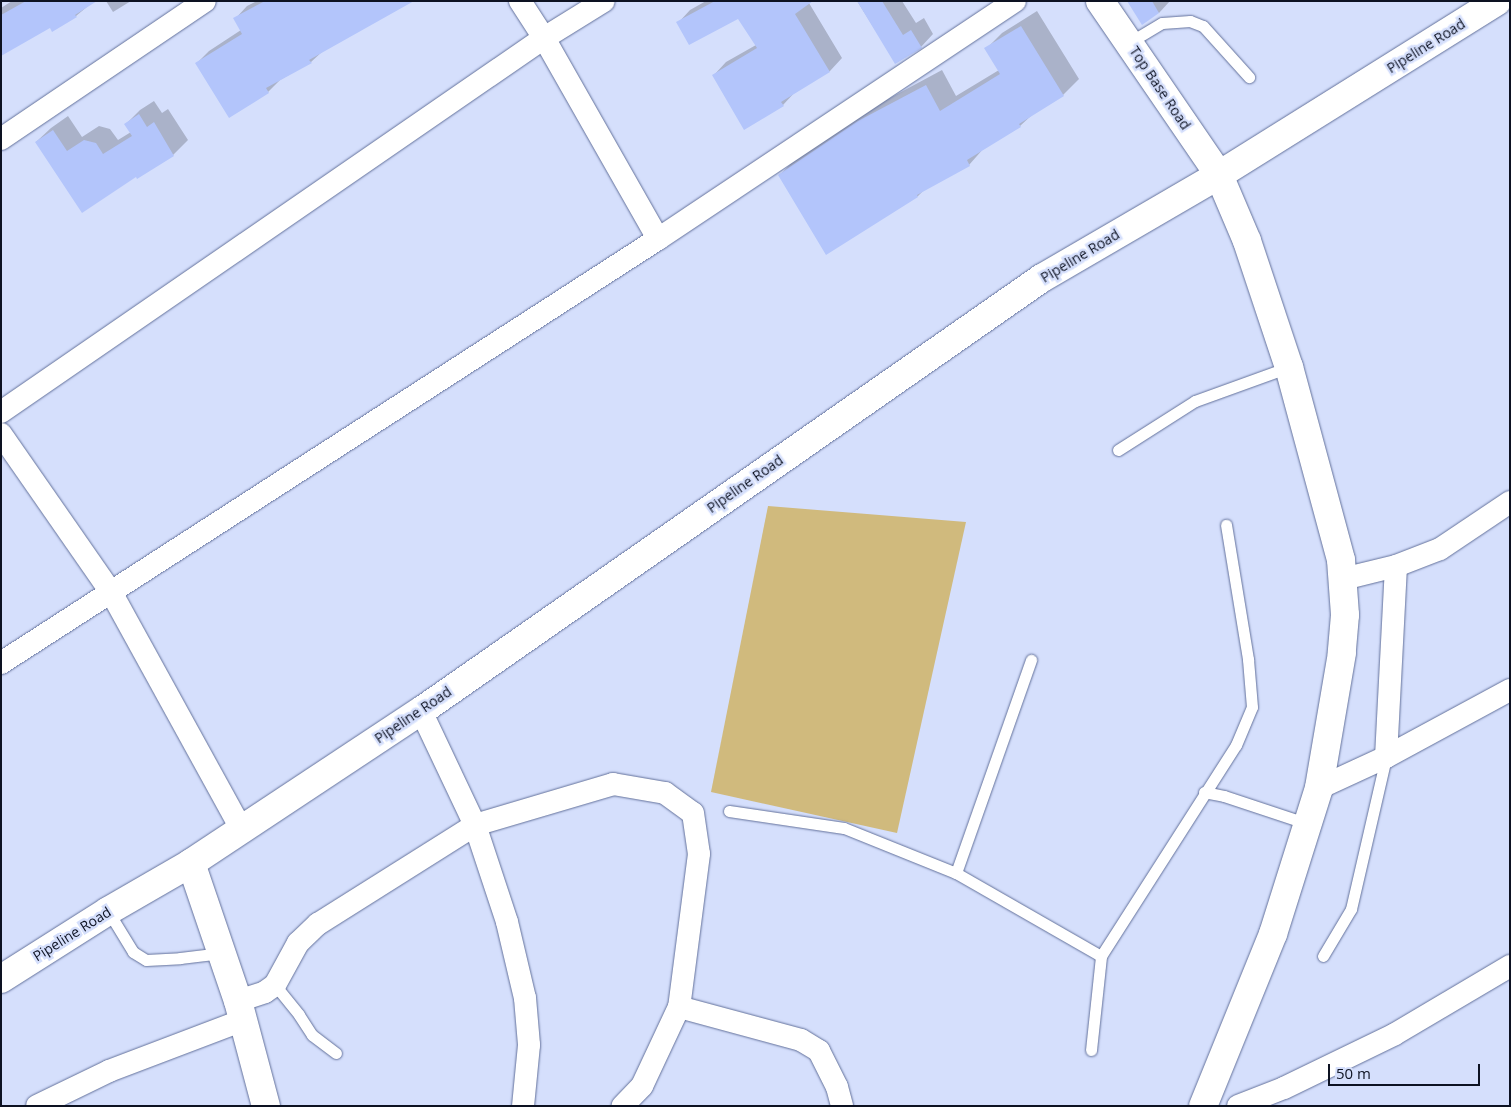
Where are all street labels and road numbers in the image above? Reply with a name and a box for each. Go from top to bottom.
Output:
street label: Pipeline Road [1384,15,1468,77]
street label: Top Base Road [1126,43,1194,133]
street label: Pipeline Road [1038,226,1122,286]
street label: Pipeline Road [704,452,786,516]
street label: Pipeline Road [371,683,455,747]
street label: Pipeline Road [30,903,114,965]

